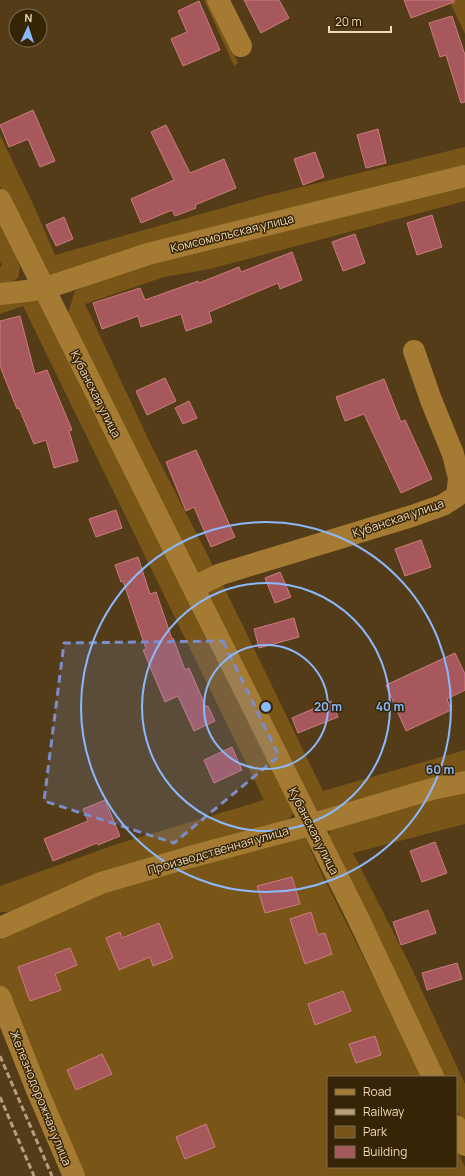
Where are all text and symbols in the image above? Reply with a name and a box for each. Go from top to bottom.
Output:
north arrow [8,8,48,48]
scale bar [329,8,391,34]
text: N [24,10,33,25]
text: 20 m [335,13,362,30]
street label: Комсомольская улица [169,209,295,257]
street label: Кубанская улица [67,347,125,441]
street label: Кубанская улица [350,494,446,542]
text: 20 m [314,698,342,715]
text: 40 m [376,698,404,715]
centre of rings [259,700,273,714]
text: 60 m [426,761,454,778]
street label: Кубанская улица [285,784,343,878]
street label: Производственная улица [146,822,290,878]
street label: Железнодорожная улица [6,1028,76,1168]
legend [327,1076,457,1168]
text: Road [363,1083,391,1100]
text: Railway [363,1103,405,1120]
text: Park [363,1123,388,1140]
text: Building [363,1143,407,1160]

